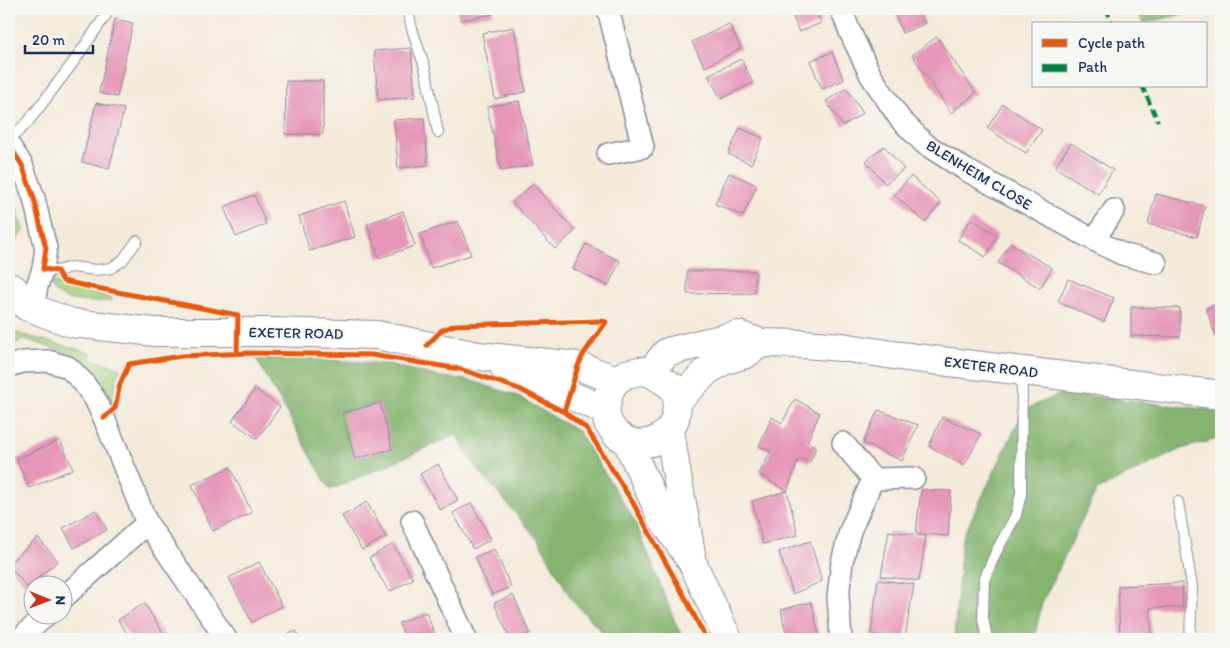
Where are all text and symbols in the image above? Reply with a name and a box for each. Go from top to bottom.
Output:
scale bar [25,22,92,54]
legend [1032,22,1208,88]
text: 20 m [32,31,66,49]
text: Cycle path [1078,34,1145,52]
text: Path [1078,58,1107,76]
street label: BLENHEIM CLOSE [923,136,1035,214]
street label: EXETER ROAD [249,323,343,343]
street label: EXETER ROAD [943,352,1039,382]
north arrow [22,576,72,626]
text: N [52,595,69,605]

